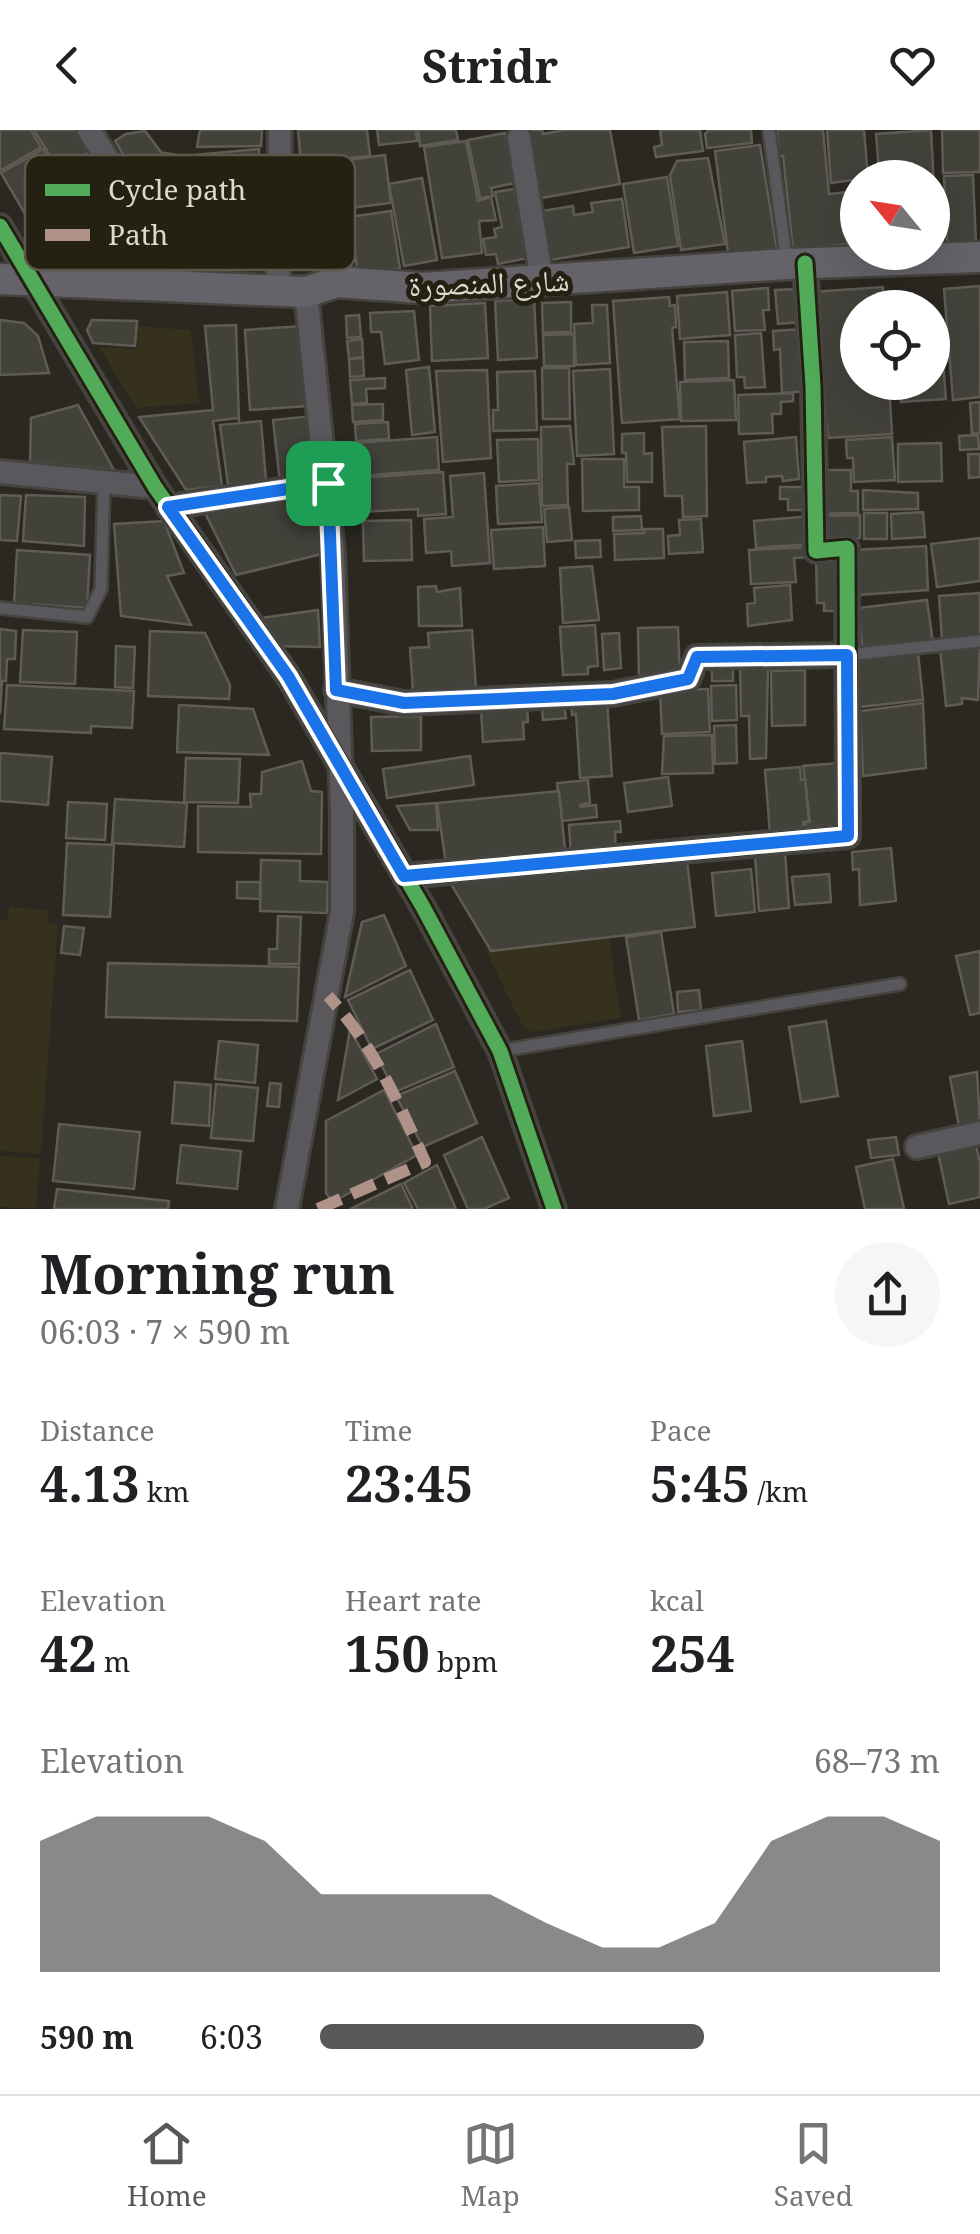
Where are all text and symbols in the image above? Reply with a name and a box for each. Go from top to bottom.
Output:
text: Stridr [422,35,558,96]
icon: back [40,38,95,93]
icon: heart [885,38,940,93]
legend [25,155,355,270]
north arrow [840,160,950,270]
map controls [840,160,950,400]
text: Cycle path [108,170,246,208]
text: Path [108,215,168,253]
street label: شارع المنصورة [408,259,570,305]
button: locate [840,290,950,400]
pin [286,441,371,526]
icon: arrive [301,456,356,511]
text: Morning run [40,1235,395,1310]
button: share [835,1242,940,1347]
text: 06:03 · 7 × 590 m [40,1310,290,1353]
text: Distance [40,1411,154,1449]
text: Time [345,1411,413,1449]
text: Pace [650,1411,711,1449]
text: 4.13 [40,1449,139,1517]
text: 23:45 [345,1449,473,1517]
text: 5:45 [650,1449,750,1517]
text: km [139,1472,190,1510]
text: /km [750,1472,808,1510]
text: Elevation [40,1581,166,1619]
text: Heart rate [345,1581,482,1619]
text: kcal [650,1581,704,1619]
text: 42 [40,1619,97,1687]
text: 150 [345,1619,430,1687]
text: 254 [650,1619,735,1687]
text: m [97,1642,130,1680]
text: bpm [430,1642,498,1680]
text: Elevation [40,1739,184,1782]
text: 68–73 m [814,1739,940,1782]
text: 590 m [40,2015,134,2058]
text: 6:03 [200,2015,263,2058]
tab: Home [127,2116,207,2214]
tab: Map [461,2116,520,2214]
tab: Saved [774,2116,853,2214]

